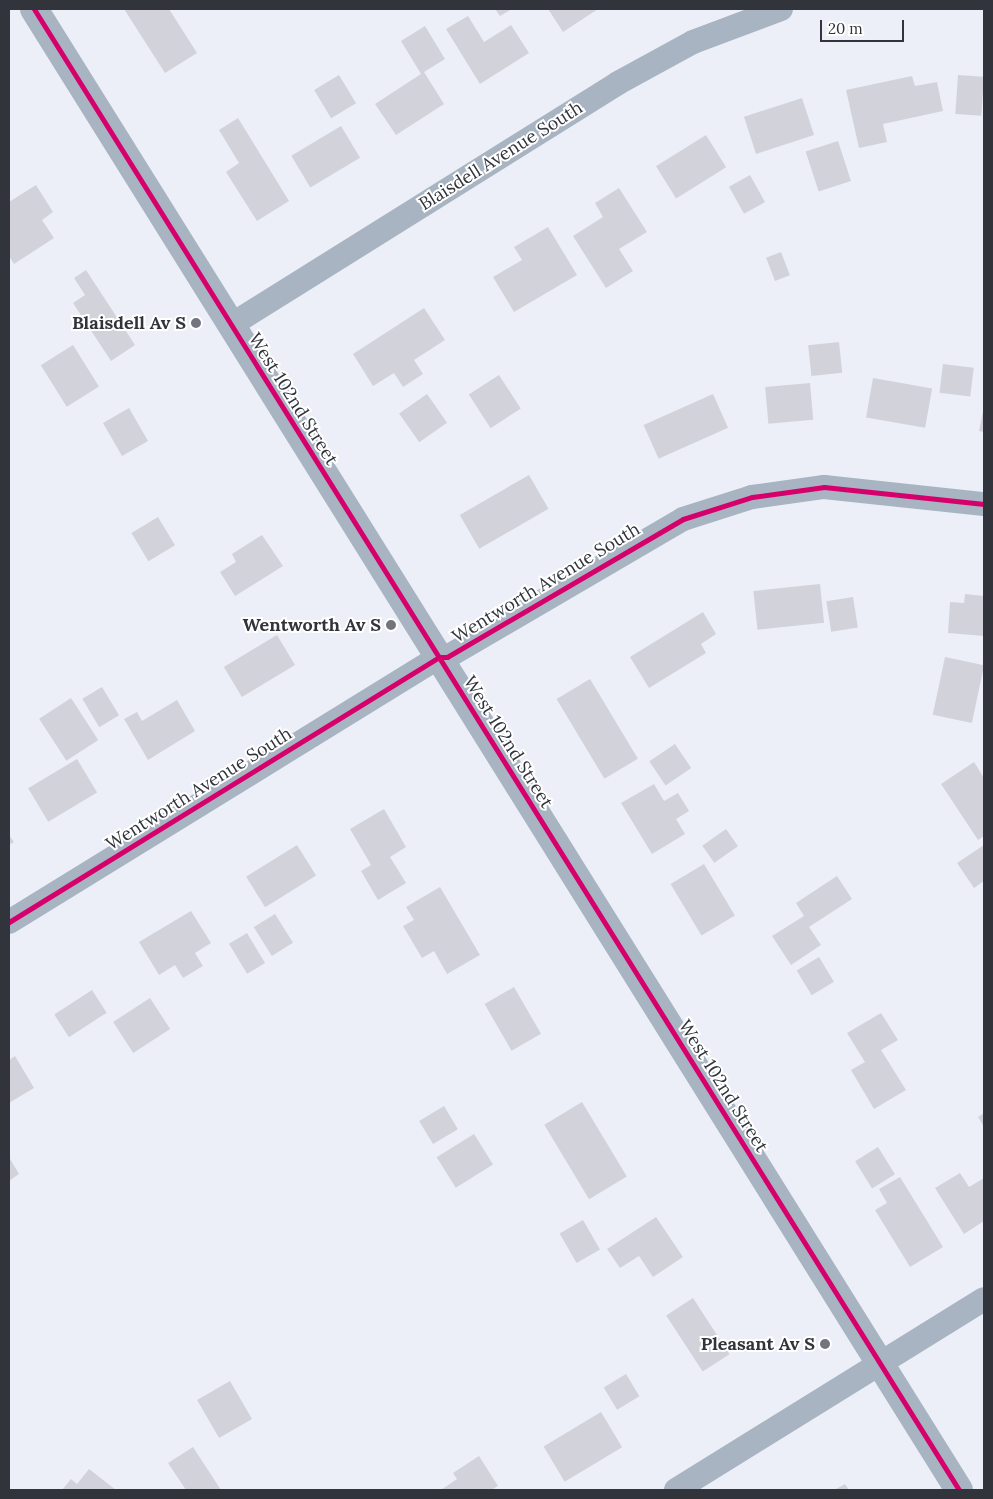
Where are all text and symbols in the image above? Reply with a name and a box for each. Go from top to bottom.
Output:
scale bar [823,10,907,42]
text: 20 m [828,19,863,38]
street label: Blaisdell Avenue South [415,97,587,215]
place label: Blaisdell Av S [72,312,186,334]
marker: Blaisdell Av S [190,317,202,329]
street label: West 102nd Street [244,329,342,469]
street label: Wentworth Avenue South [448,518,644,648]
place label: Wentworth Av S [243,614,381,636]
marker: Wentworth Av S [385,619,397,631]
street label: West 102nd Street [459,672,557,812]
street label: Wentworth Avenue South [102,723,296,855]
street label: West 102nd Street [674,1016,772,1156]
place label: Pleasant Av S [701,1333,815,1355]
marker: Pleasant Av S [819,1338,831,1350]

